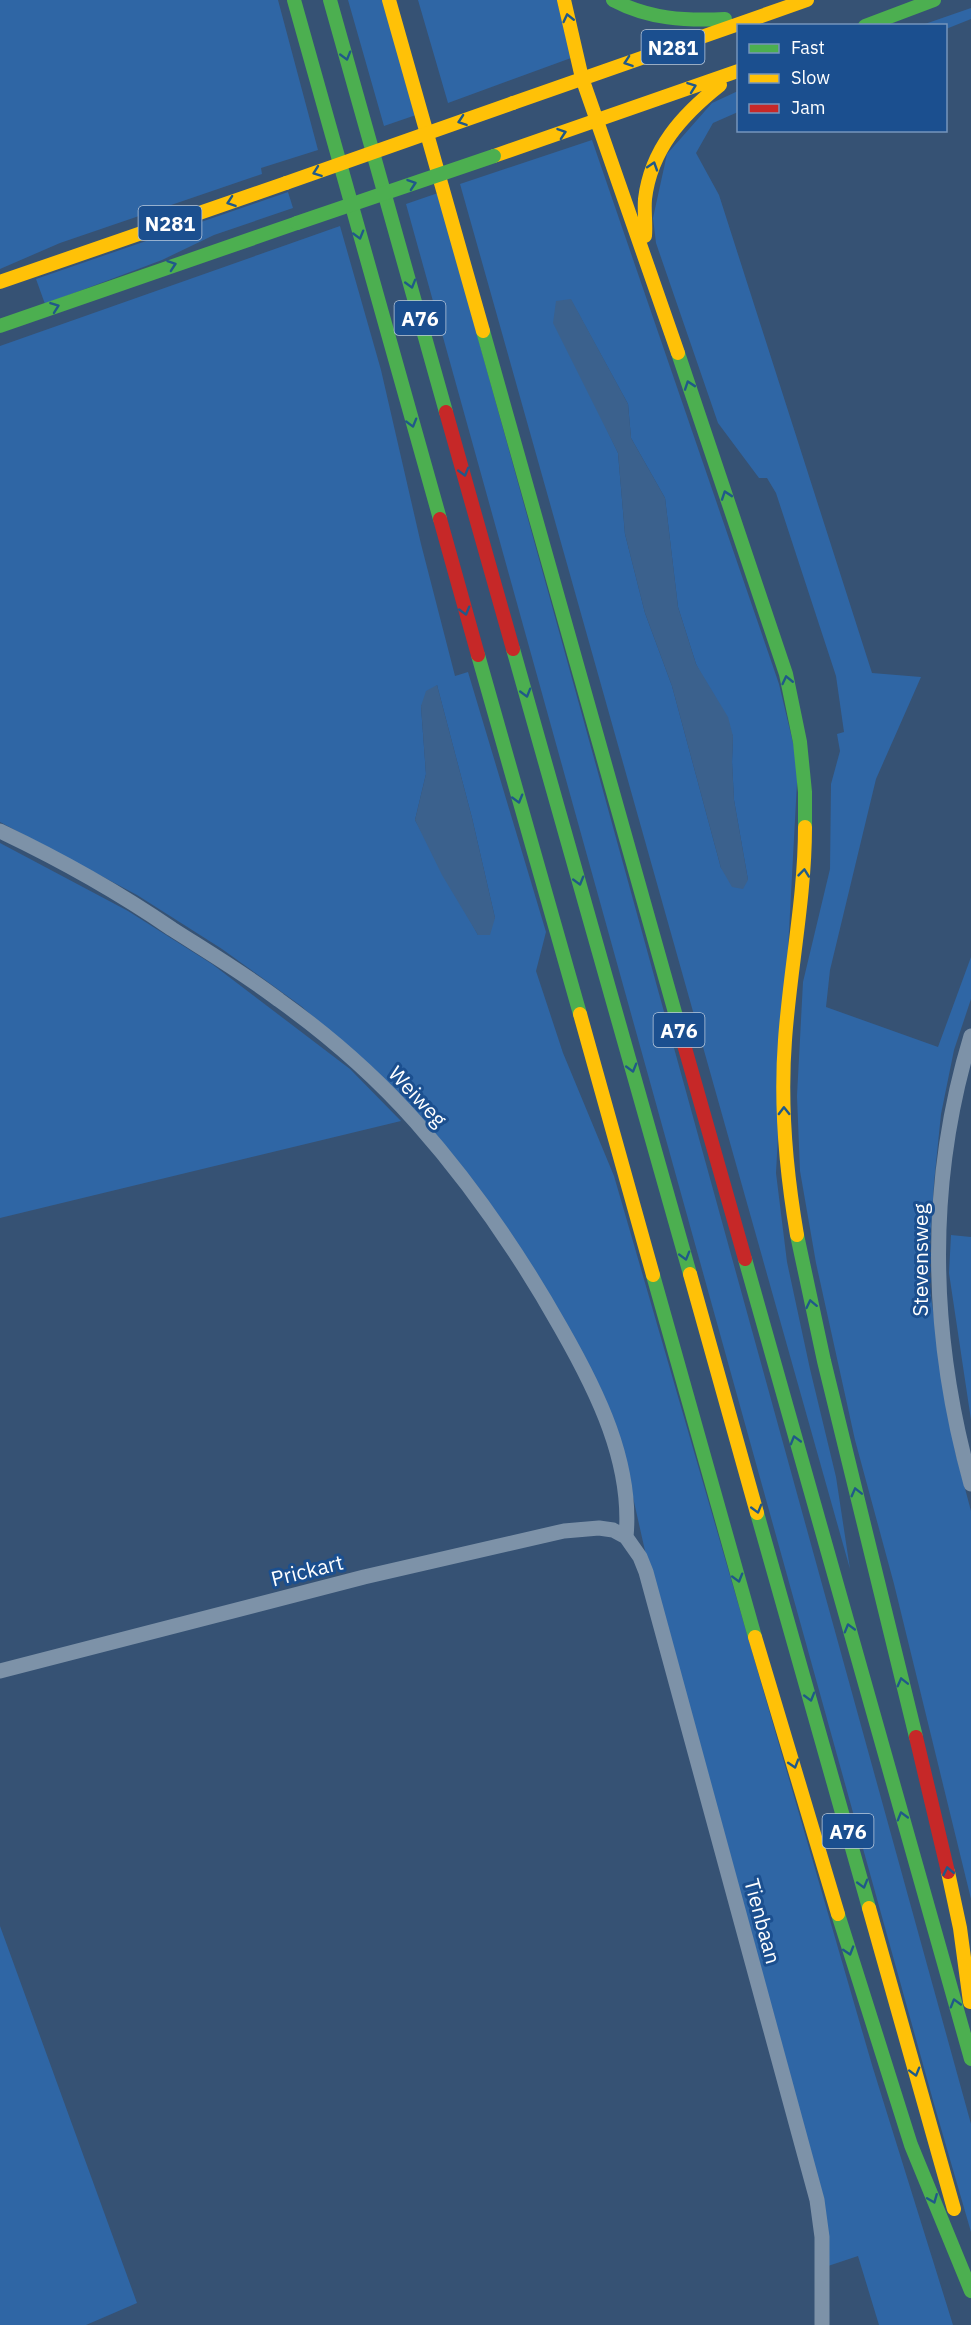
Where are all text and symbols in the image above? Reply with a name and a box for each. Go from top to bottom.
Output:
one-way arrow [562,14,575,24]
legend [737,24,947,132]
road number: N281 [642,30,704,64]
text: Fast [791,36,825,59]
one-way arrow [339,50,351,61]
one-way arrow [623,55,634,68]
text: Slow [791,66,830,89]
one-way arrow [686,81,697,94]
text: Jam [791,96,826,119]
one-way arrow [457,113,468,126]
one-way arrow [556,127,566,140]
one-way arrow [645,161,658,172]
one-way arrow [312,165,323,178]
one-way arrow [406,178,417,191]
one-way arrow [226,195,237,207]
road number: N281 [138,206,201,240]
one-way arrow [352,230,365,240]
one-way arrow [166,260,177,273]
one-way arrow [404,278,416,289]
one-way arrow [49,301,60,314]
road number: A76 [394,301,446,335]
one-way arrow [683,381,696,391]
one-way arrow [405,417,417,428]
one-way arrow [456,467,469,477]
one-way arrow [721,490,734,501]
one-way arrow [458,606,471,616]
one-way arrow [782,675,795,685]
one-way arrow [519,687,531,698]
one-way arrow [510,793,523,803]
one-way arrow [797,868,810,878]
one-way arrow [572,875,584,886]
road number: A76 [654,1013,704,1047]
street label: Weiweg [383,1059,453,1133]
one-way arrow [625,1063,637,1073]
one-way arrow [778,1106,790,1115]
street label: Stevensweg [906,1203,934,1317]
one-way arrow [678,1250,690,1261]
one-way arrow [805,1299,818,1309]
one-way arrow [790,1435,803,1445]
one-way arrow [850,1487,863,1497]
one-way arrow [749,1504,762,1514]
street label: Prickart [268,1548,346,1592]
one-way arrow [731,1572,743,1583]
one-way arrow [844,1623,856,1634]
one-way arrow [897,1677,910,1687]
one-way arrow [803,1691,815,1702]
one-way arrow [787,1758,799,1769]
one-way arrow [897,1811,909,1821]
road number: A76 [822,1814,874,1848]
one-way arrow [942,1866,955,1876]
street label: Tienbaan [738,1875,788,1967]
one-way arrow [855,1879,868,1889]
one-way arrow [842,1945,854,1956]
one-way arrow [950,1998,962,2009]
one-way arrow [908,2067,921,2077]
one-way arrow [926,2192,938,2203]

